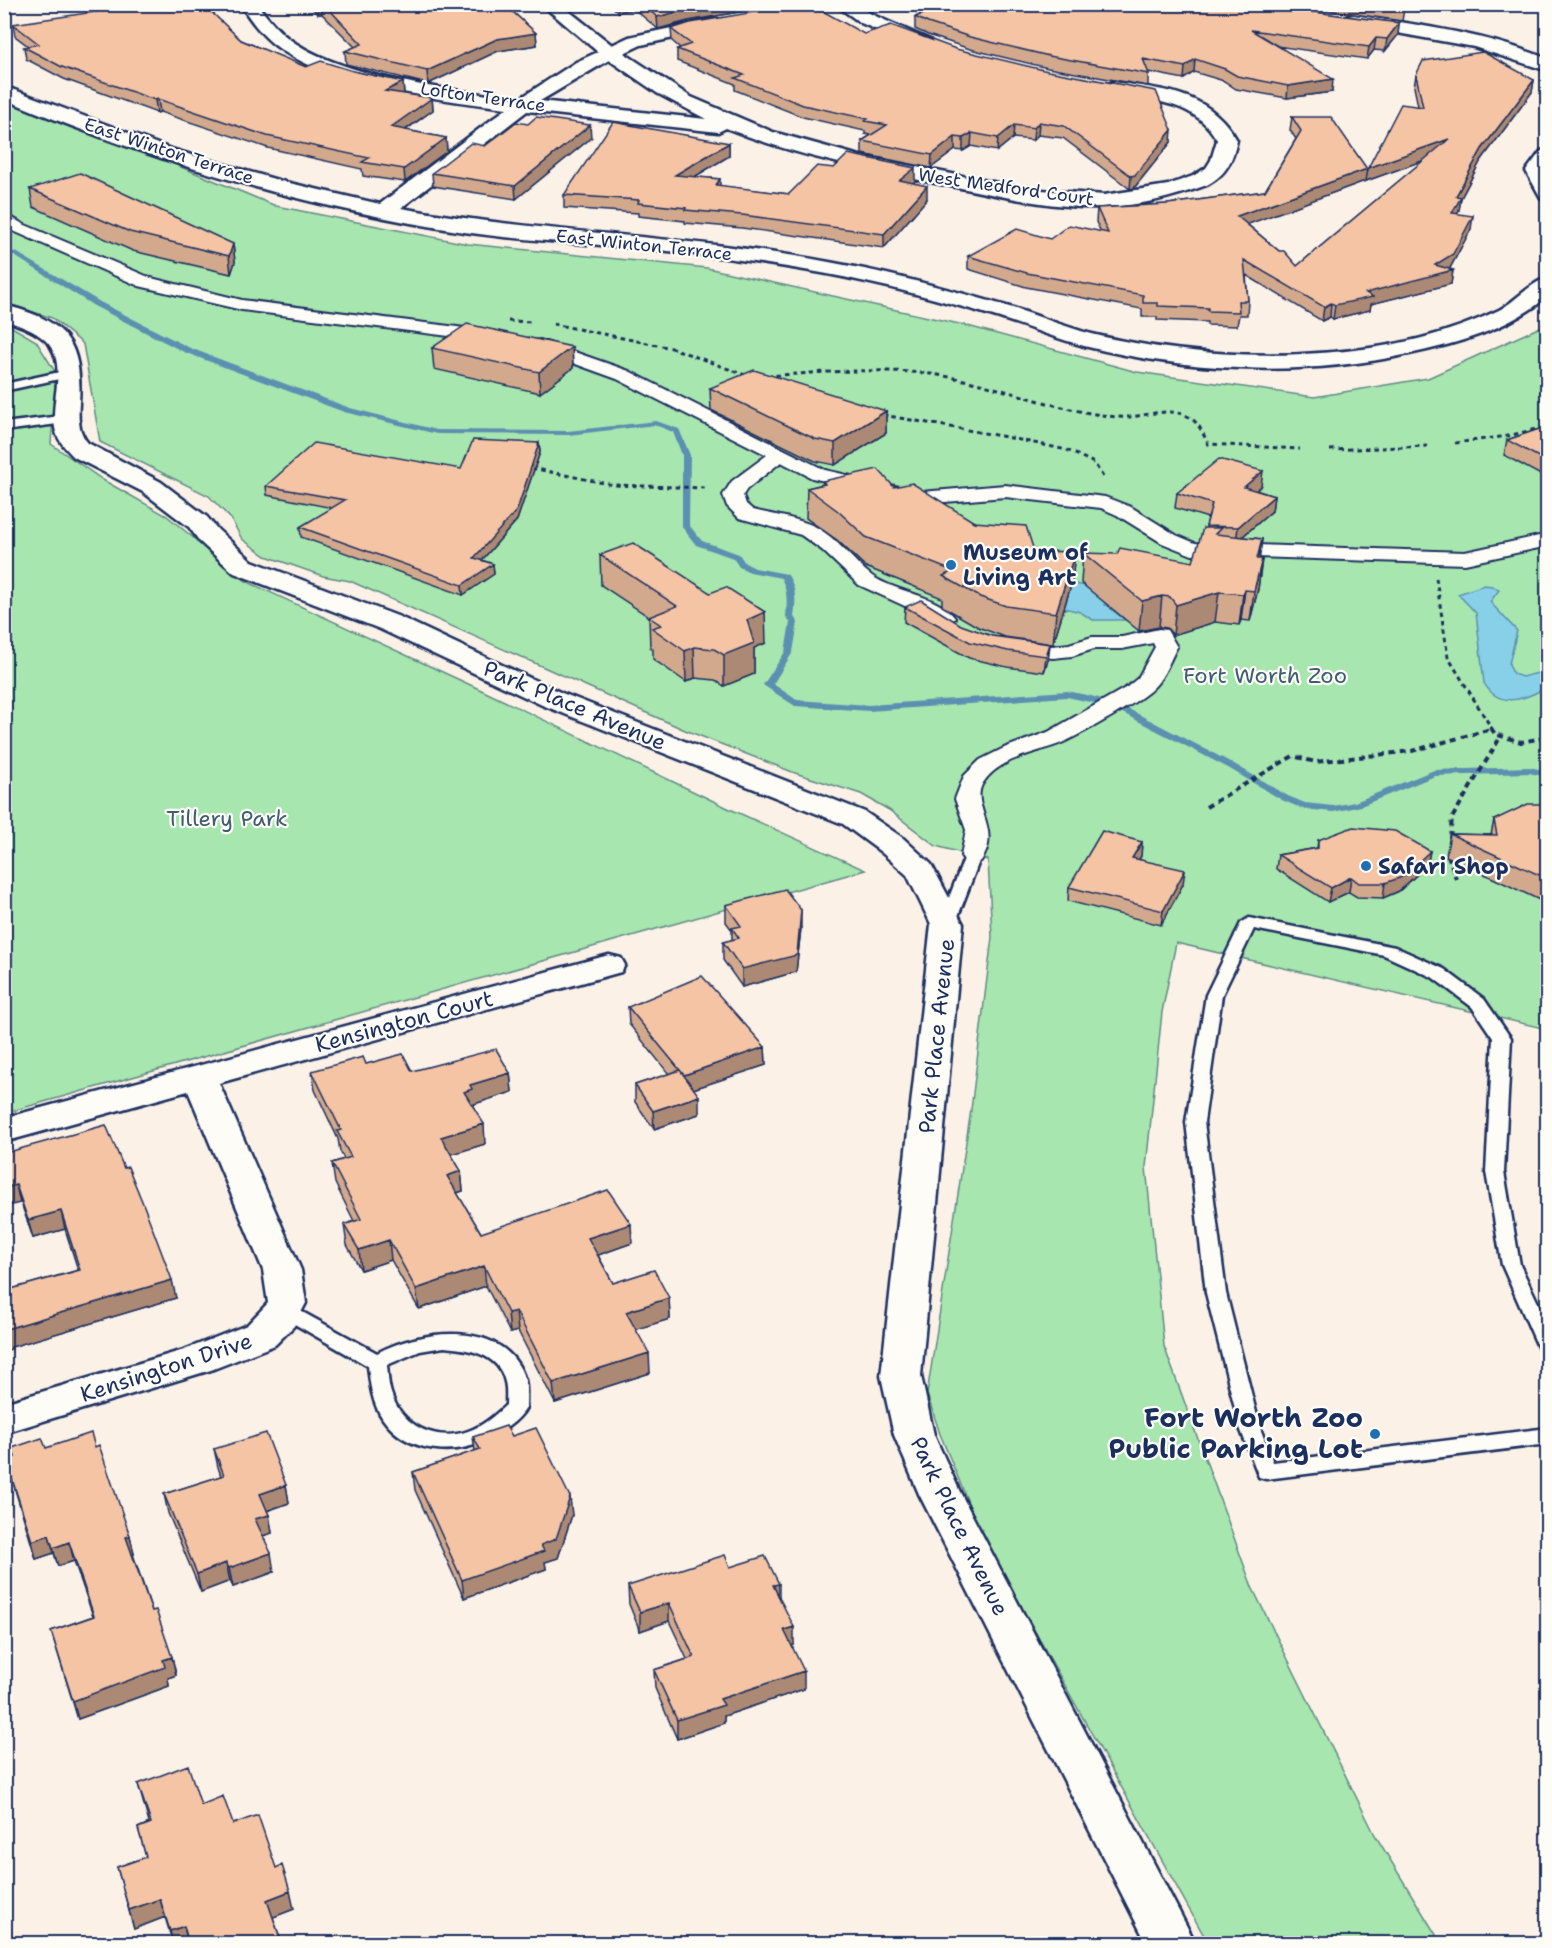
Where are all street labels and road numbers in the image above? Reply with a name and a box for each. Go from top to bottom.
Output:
street label: Lofton Terrace [419,76,547,118]
street label: East Winton Terrace [81,112,257,190]
street label: West Medford Court [917,163,1096,211]
street label: East Winton Terrace [555,224,733,266]
street label: Park Place Avenue [479,654,671,757]
street label: Park Place Avenue [912,937,961,1135]
street label: Kensington Court [312,984,496,1059]
street label: Kensington Drive [77,1326,256,1409]
street label: Park Place Avenue [904,1432,1016,1621]

